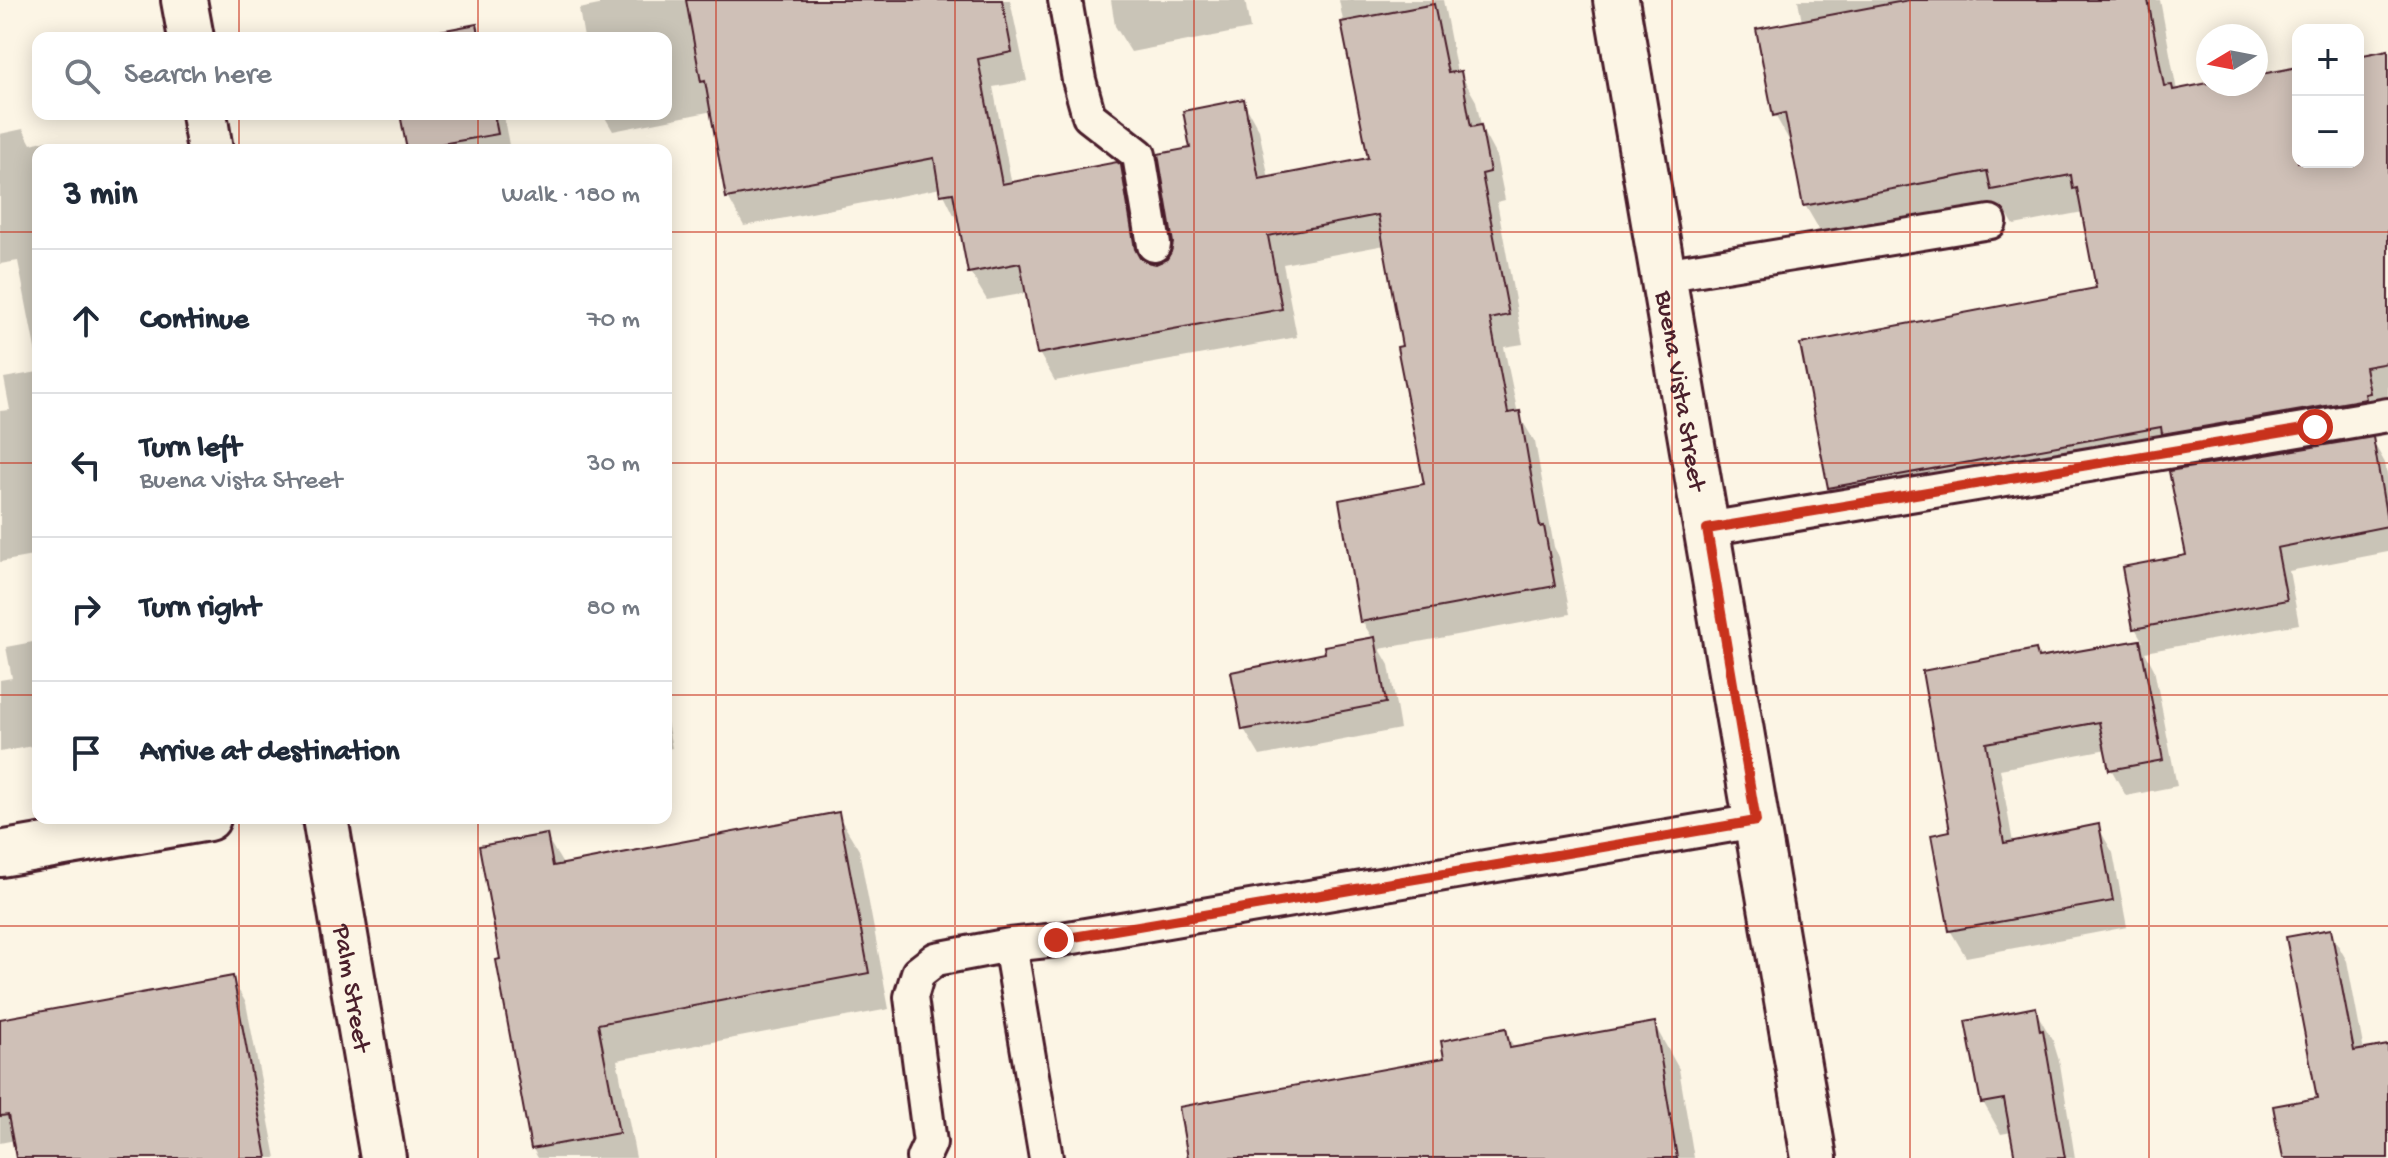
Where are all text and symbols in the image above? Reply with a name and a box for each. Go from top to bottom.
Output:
north arrow [2196,24,2268,96]
map controls [2292,24,2364,168]
button: + [2292,24,2364,96]
search box [32,32,672,120]
icon: search [60,54,104,98]
text: Search here [124,59,272,94]
button: − [2292,96,2364,168]
text: 3 min [64,176,137,216]
text: Walk · 180 m [502,181,640,212]
street label: Buena Vista Street [1646,288,1711,496]
icon: ahead [64,299,108,343]
text: Continue [140,304,249,339]
text: 70 m [587,306,640,337]
route start [2297,409,2333,445]
text: Turn left [140,432,241,467]
icon: left [64,443,108,487]
text: 30 m [587,450,640,481]
text: Buena Vista Street [140,467,342,498]
icon: right [64,587,108,631]
text: Turn right [140,592,260,627]
text: 80 m [586,594,640,625]
icon: arrive [64,731,108,775]
text: Arrive at destination [140,736,400,771]
street label: Palm Street [323,921,376,1057]
route end [1038,922,1074,958]

